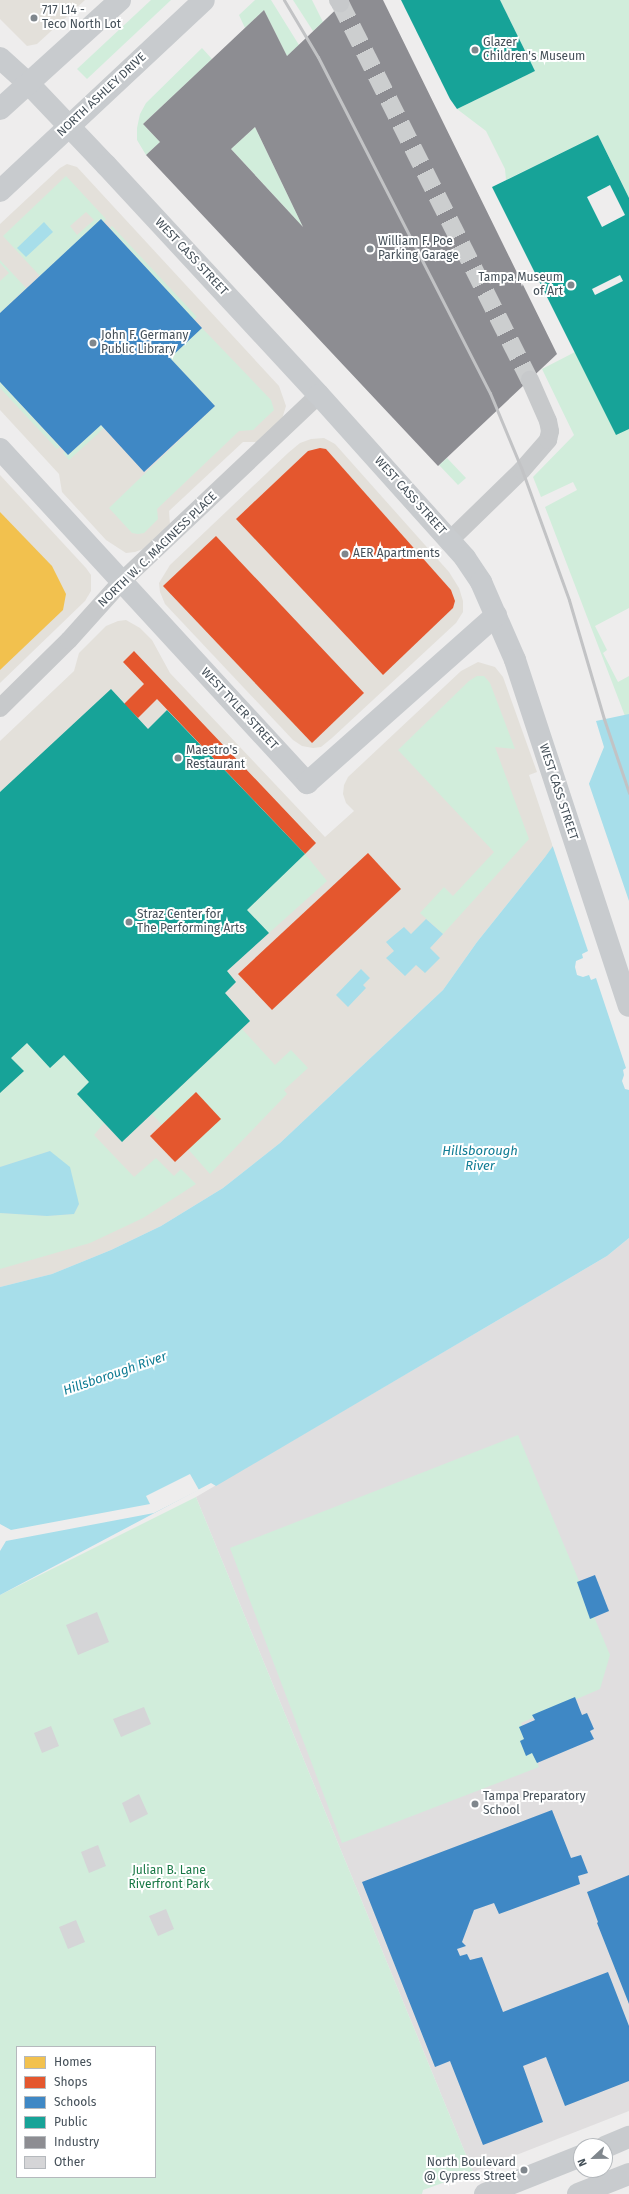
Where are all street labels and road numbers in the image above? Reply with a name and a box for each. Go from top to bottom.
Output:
street label: NORTH ASHLEY DRIVE [55,50,149,140]
street label: WEST CASS STREET [152,215,230,299]
street label: WEST CASS STREET [371,454,449,538]
street label: NORTH W. C. MACINESS PLACE [96,490,220,610]
street label: WEST TYLER STREET [197,665,281,753]
street label: WEST CASS STREET [536,742,580,842]

